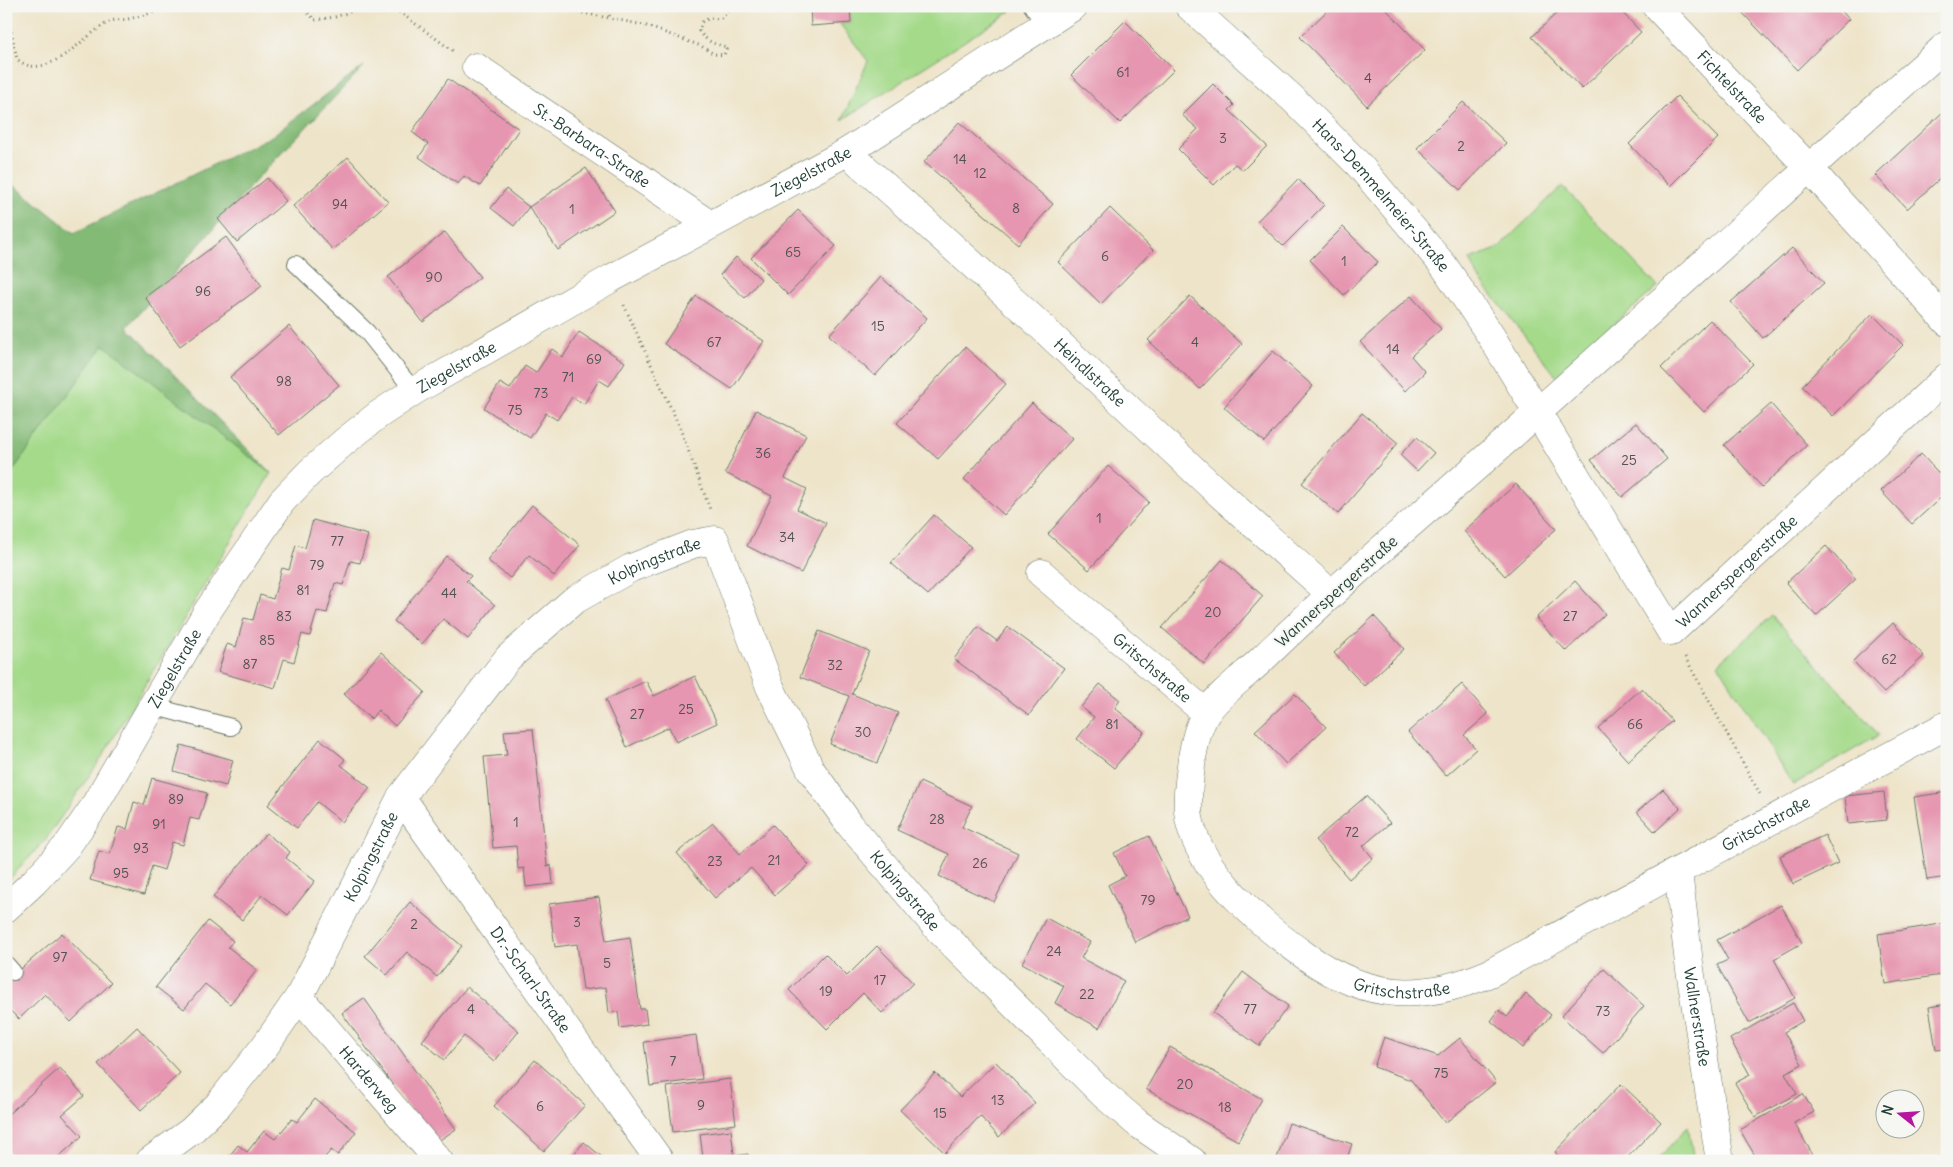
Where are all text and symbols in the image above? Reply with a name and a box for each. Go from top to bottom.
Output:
street label: Fichtelstraße [1693,46,1771,127]
house number: 61 [1116,63,1130,81]
house number: 4 [1364,69,1372,87]
street label: St.-Barbara-Straße [530,99,654,192]
street label: Hans-Demmelmeier-Straße [1308,114,1454,276]
house number: 3 [1219,129,1227,147]
house number: 2 [1457,137,1465,155]
street label: Ziegelstraße [768,142,855,201]
house number: 14 [953,150,967,168]
house number: 12 [973,164,987,182]
house number: 94 [332,195,348,213]
house number: 8 [1012,199,1020,217]
house number: 1 [569,200,575,218]
house number: 65 [785,243,801,261]
house number: 6 [1101,247,1109,265]
house number: 1 [1341,252,1347,270]
house number: 90 [425,268,443,286]
house number: 96 [195,282,211,300]
house number: 15 [871,317,885,335]
house number: 67 [707,333,722,351]
house number: 4 [1191,333,1199,351]
street label: Heindlstraße [1050,334,1130,411]
street label: Ziegelstraße [413,336,500,397]
house number: 14 [1386,340,1400,358]
house number: 69 [586,350,602,368]
house number: 71 [562,368,574,386]
house number: 98 [276,372,292,390]
house number: 73 [534,384,548,402]
house number: 75 [508,401,522,419]
house number: 36 [755,444,771,462]
house number: 25 [1621,451,1637,469]
house number: 1 [1096,509,1102,527]
street label: Wannerspergerstraße [1672,510,1801,632]
house number: 34 [779,528,795,546]
street label: Wannerspergerstraße [1271,531,1401,651]
house number: 77 [330,532,344,550]
street label: Kolpingstraße [604,533,702,589]
house number: 79 [310,556,324,574]
house number: 81 [296,581,310,599]
house number: 44 [441,584,457,602]
house number: 20 [1205,603,1221,621]
house number: 83 [276,607,292,625]
house number: 27 [1563,607,1577,625]
street label: Ziegelstraße [144,625,205,711]
street label: Gritschstraße [1109,628,1196,707]
house number: 85 [259,631,275,649]
house number: 62 [1881,650,1897,668]
house number: 87 [243,655,258,673]
house number: 32 [827,656,843,674]
house number: 25 [678,700,694,718]
house number: 27 [630,705,644,723]
house number: 81 [1105,715,1119,733]
house number: 66 [1627,715,1643,733]
house number: 30 [854,723,872,741]
house number: 89 [168,790,184,808]
street label: Gritschstraße [1718,791,1813,855]
street label: Kolpingstraße [339,808,402,905]
house number: 28 [929,810,945,828]
house number: 1 [513,813,519,831]
house number: 91 [152,815,166,833]
house number: 72 [1345,823,1360,841]
house number: 93 [133,839,149,857]
street label: Kolpingstraße [866,846,945,935]
house number: 21 [767,851,781,869]
house number: 23 [707,852,723,870]
house number: 26 [972,854,988,872]
house number: 95 [113,864,129,882]
house number: 79 [1141,891,1155,909]
house number: 3 [573,913,581,931]
house number: 2 [410,915,418,933]
street label: Dr.-Scharl-Straße [486,923,575,1036]
house number: 24 [1046,942,1062,960]
house number: 97 [53,948,68,966]
house number: 5 [603,954,611,972]
street label: Wallnerstraße [1680,966,1715,1068]
house number: 17 [874,971,886,989]
street label: Gritschstraße [1351,973,1452,1002]
house number: 19 [819,982,833,1000]
house number: 22 [1079,985,1095,1003]
house number: 4 [467,1000,475,1018]
house number: 77 [1243,1000,1257,1018]
house number: 73 [1596,1002,1610,1020]
street label: Harderweg [335,1042,403,1117]
house number: 7 [670,1052,677,1070]
house number: 75 [1434,1064,1448,1082]
house number: 20 [1177,1075,1193,1093]
north arrow [1876,1090,1926,1140]
house number: 13 [991,1091,1005,1109]
house number: 9 [697,1096,705,1114]
house number: 6 [536,1097,544,1115]
house number: 18 [1218,1098,1232,1116]
text: N [1878,1103,1898,1117]
house number: 15 [933,1104,947,1122]

